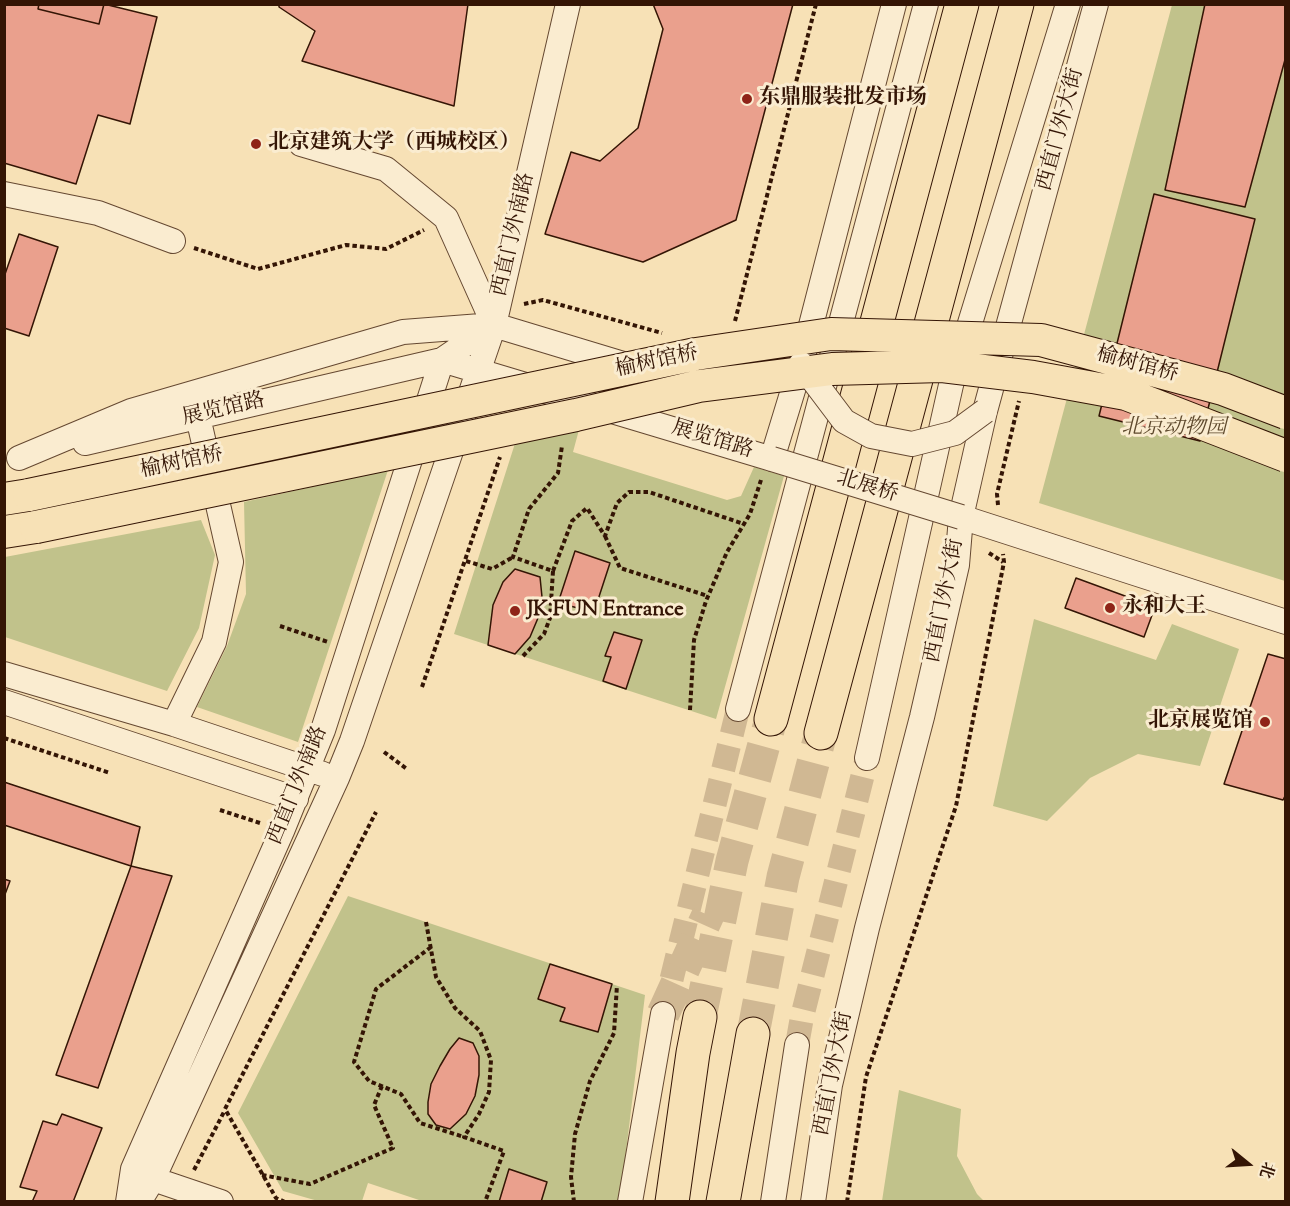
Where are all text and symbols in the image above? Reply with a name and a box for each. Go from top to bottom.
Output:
street label: 西直门外大街 [1034,66,1090,194]
place label: 东鼎服装批发市场 [759,86,927,112]
marker: 东鼎服装批发市场 [740,92,754,106]
place label: 北京建筑大学（西城校区） [268,131,520,157]
marker: 北京建筑大学（西城校区） [249,137,263,151]
street label: 西直门外南路 [489,171,541,299]
street label: 榆树馆桥 [613,342,701,384]
street label: 榆树馆桥 [1093,343,1181,389]
street label: 展览馆路 [180,389,268,433]
park label: 北京动物园 [1122,416,1226,442]
street label: 展览馆路 [668,417,756,465]
street label: 榆树馆桥 [138,443,226,485]
street label: 北展桥 [833,467,901,509]
street label: 西直门外大街 [922,537,970,665]
place label: 永和大王 [1122,595,1206,621]
place label: JK FUN Entrance [527,598,684,624]
marker: 永和大王 [1103,601,1117,615]
marker: JK FUN Entrance [508,604,522,618]
place label: 北京展览馆 [1148,709,1253,735]
marker: 北京展览馆 [1258,715,1272,729]
street label: 西直门外南路 [264,723,334,849]
street label: 西直门外大街 [811,1010,859,1138]
north arrow [1218,1134,1278,1194]
text: 北 [1252,1159,1279,1181]

